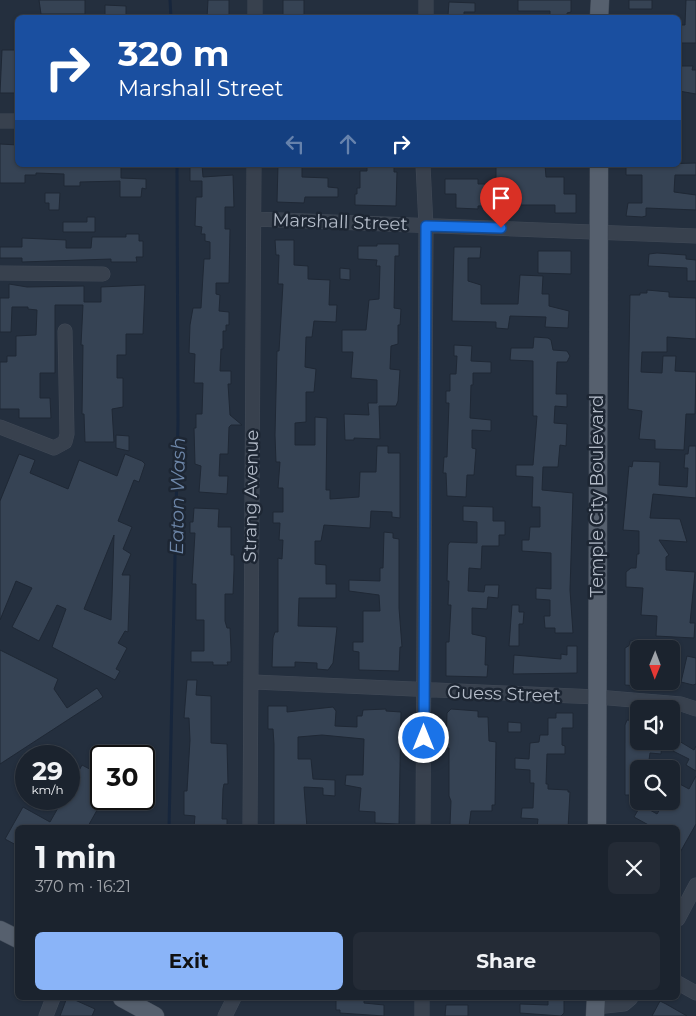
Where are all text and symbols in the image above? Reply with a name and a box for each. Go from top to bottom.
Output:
text: 320 m [118,32,230,75]
icon: right [35,35,100,100]
text: Marshall Street [118,75,283,102]
icon: left [281,130,309,158]
icon: ahead [334,130,362,158]
icon: right [387,130,415,158]
pin [480,177,522,228]
icon: arrive [487,184,515,212]
street label: Marshall Street [272,209,408,235]
street label: Temple City Boulevard [586,395,608,597]
street label: Strang Avenue [239,429,263,563]
water label: Eaton Wash [165,437,190,555]
north arrow [630,640,680,690]
map controls [630,640,680,810]
street label: Guess Street [447,681,561,707]
button: sound [630,700,680,750]
position arrow [397,711,449,763]
speed limit sign: 30 [90,745,155,810]
text: 29 [32,756,63,786]
button: search [630,760,680,810]
text: km/h [31,782,64,797]
text: 1 min [35,839,116,876]
button: close [608,842,660,894]
text: 370 m · 16:21 [35,877,131,896]
button: Exit [35,932,343,990]
button: Share [353,932,660,990]

